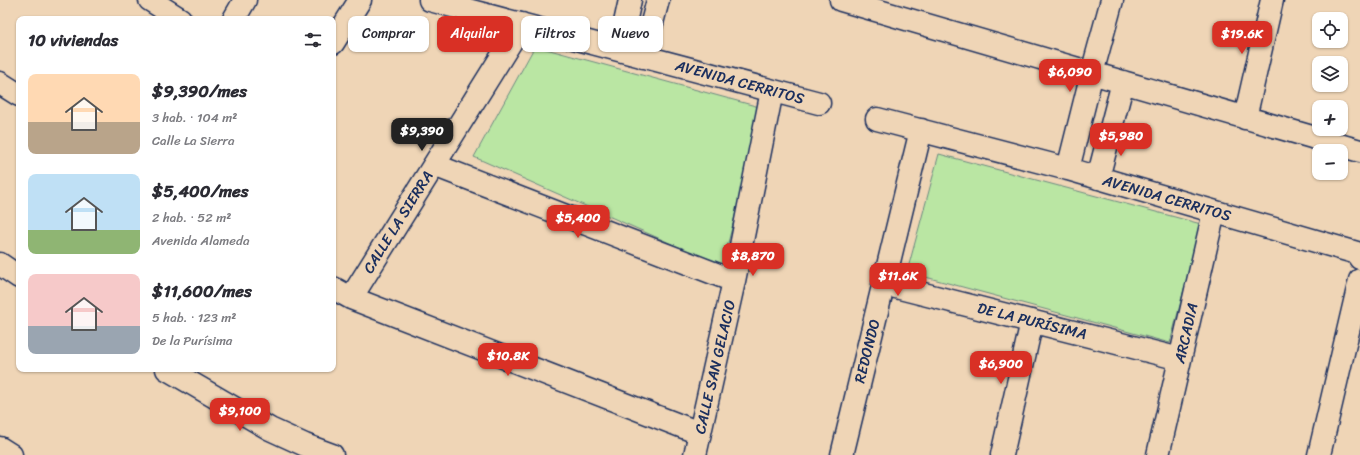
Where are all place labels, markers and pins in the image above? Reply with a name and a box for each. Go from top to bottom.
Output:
pin: $19.6K [1209,21,1275,55]
pin: $6,090 [1037,59,1103,93]
pin: $9,390 [389,118,455,152]
pin: $5,980 [1088,123,1154,157]
pin: $5,400 [545,205,611,239]
pin: $8,870 [720,243,786,277]
pin: $11.6K [865,263,931,297]
pin: $10.8K [475,343,541,377]
pin: $6,900 [968,351,1034,385]
pin: $9,100 [207,398,273,432]

